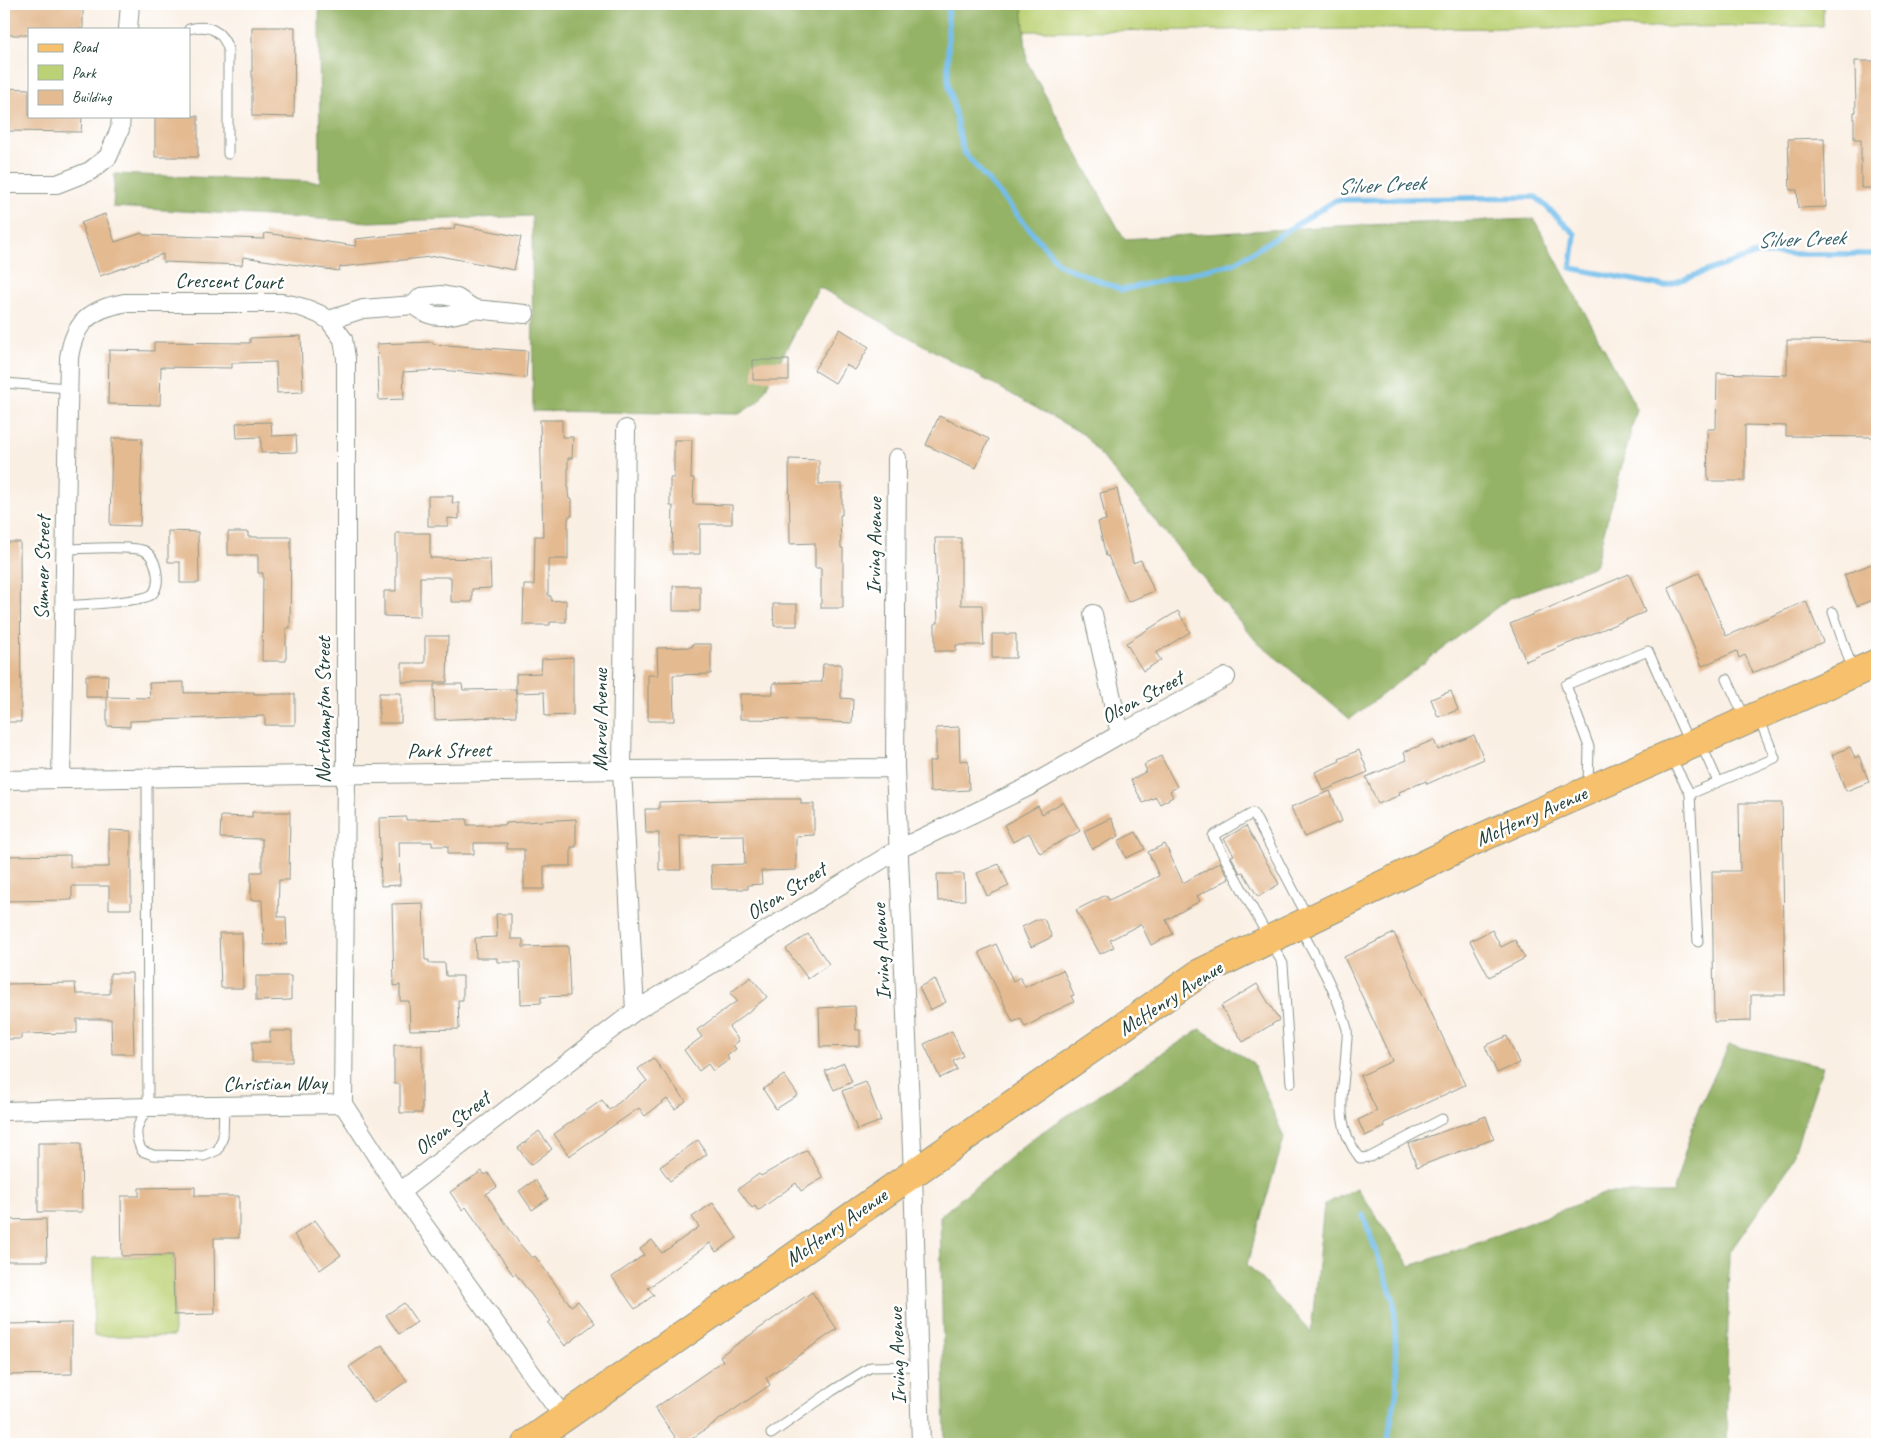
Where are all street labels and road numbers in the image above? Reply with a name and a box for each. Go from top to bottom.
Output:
street label: Crescent Court [175,267,285,295]
street label: Irving Avenue [860,495,888,595]
street label: Sumner Street [28,513,56,620]
street label: Northampton Street [310,635,336,783]
street label: Olson Street [1097,663,1190,729]
street label: Marvel Avenue [587,668,613,771]
street label: Park Street [407,736,493,764]
street label: McHenry Avenue [1471,779,1592,852]
street label: Olson Street [741,855,833,926]
street label: Irving Avenue [865,901,897,1001]
street label: McHenry Avenue [1113,954,1228,1041]
street label: Christian Way [223,1069,329,1097]
street label: Olson Street [409,1083,498,1161]
street label: McHenry Avenue [780,1182,893,1272]
street label: Irving Avenue [882,1305,912,1405]

